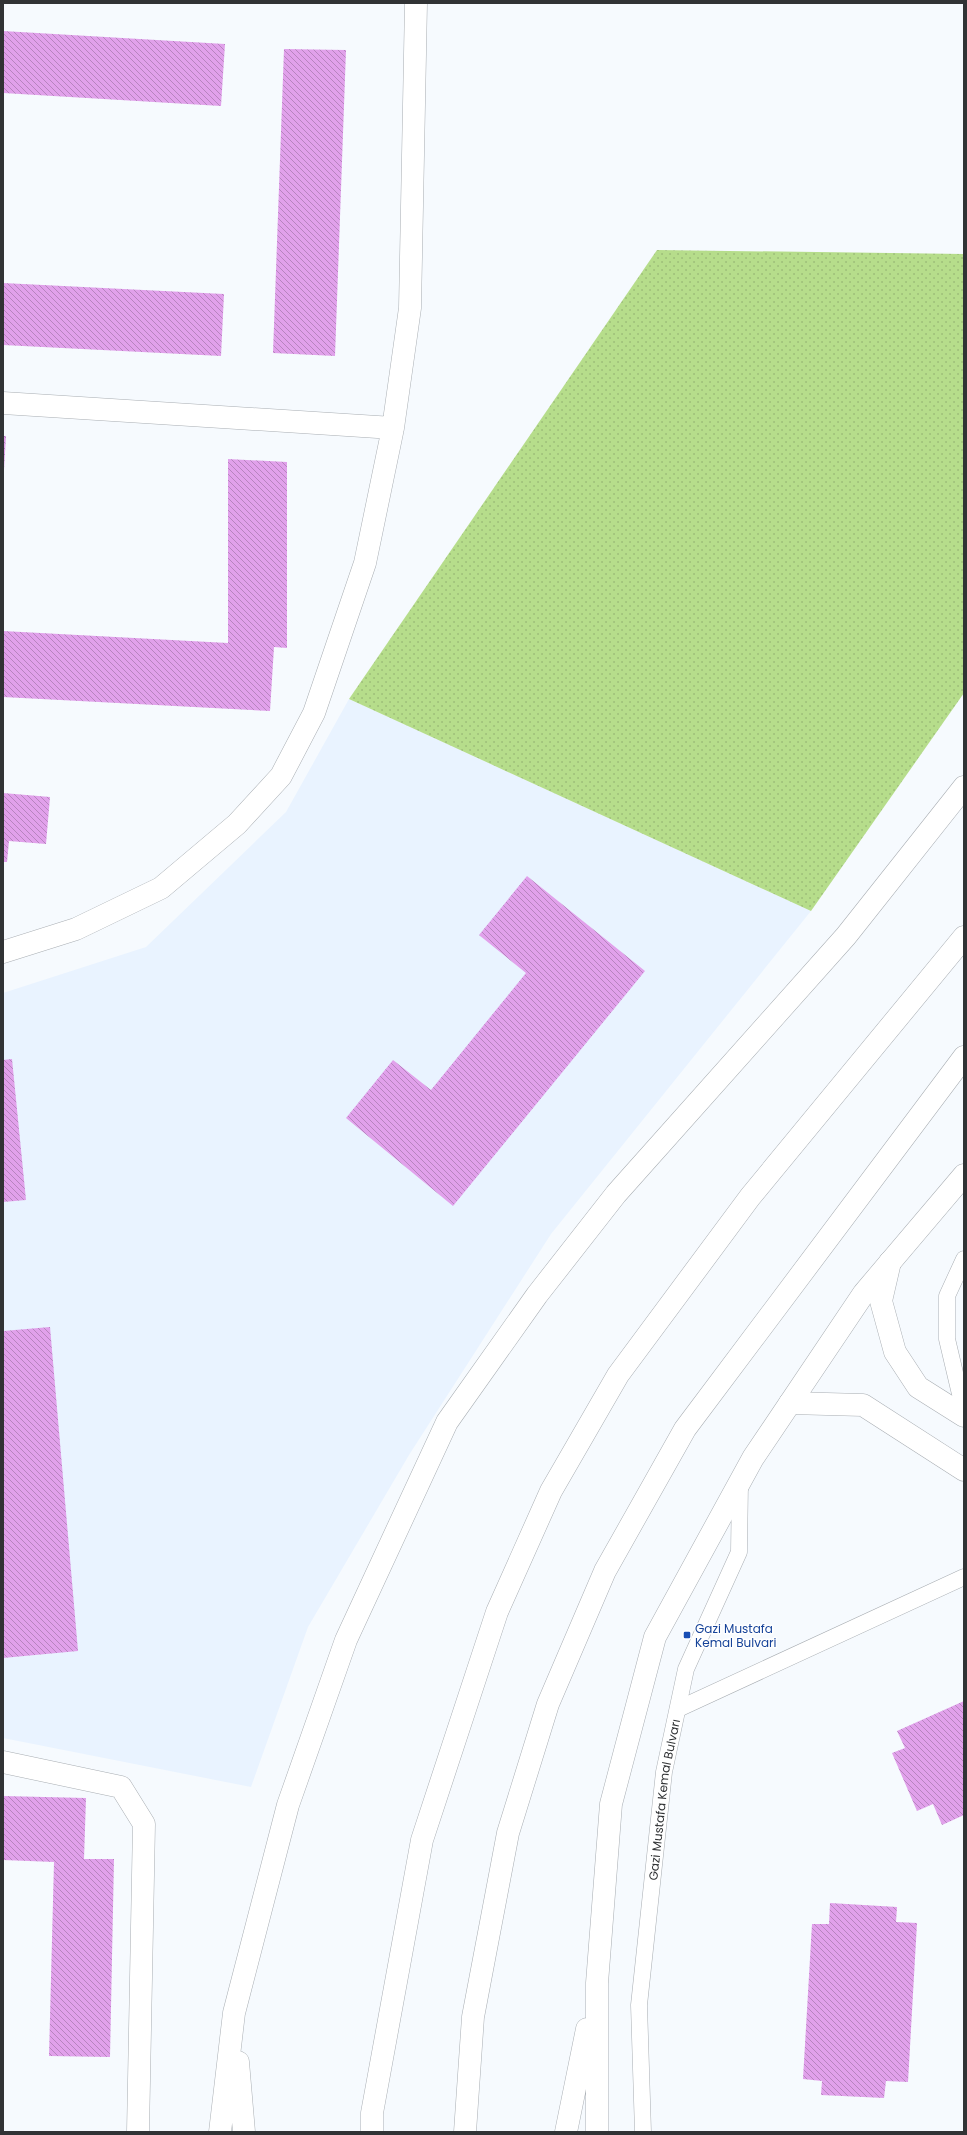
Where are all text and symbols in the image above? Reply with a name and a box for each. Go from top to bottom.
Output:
place label: Gazi Mustafa Kemal Bulvari [695,1620,777,1651]
marker: Gazi Mustafa Kemal Bulvari [682,1630,692,1640]
street label: Gazi Mustafa Kemal Bulvarı [644,1717,684,1881]

